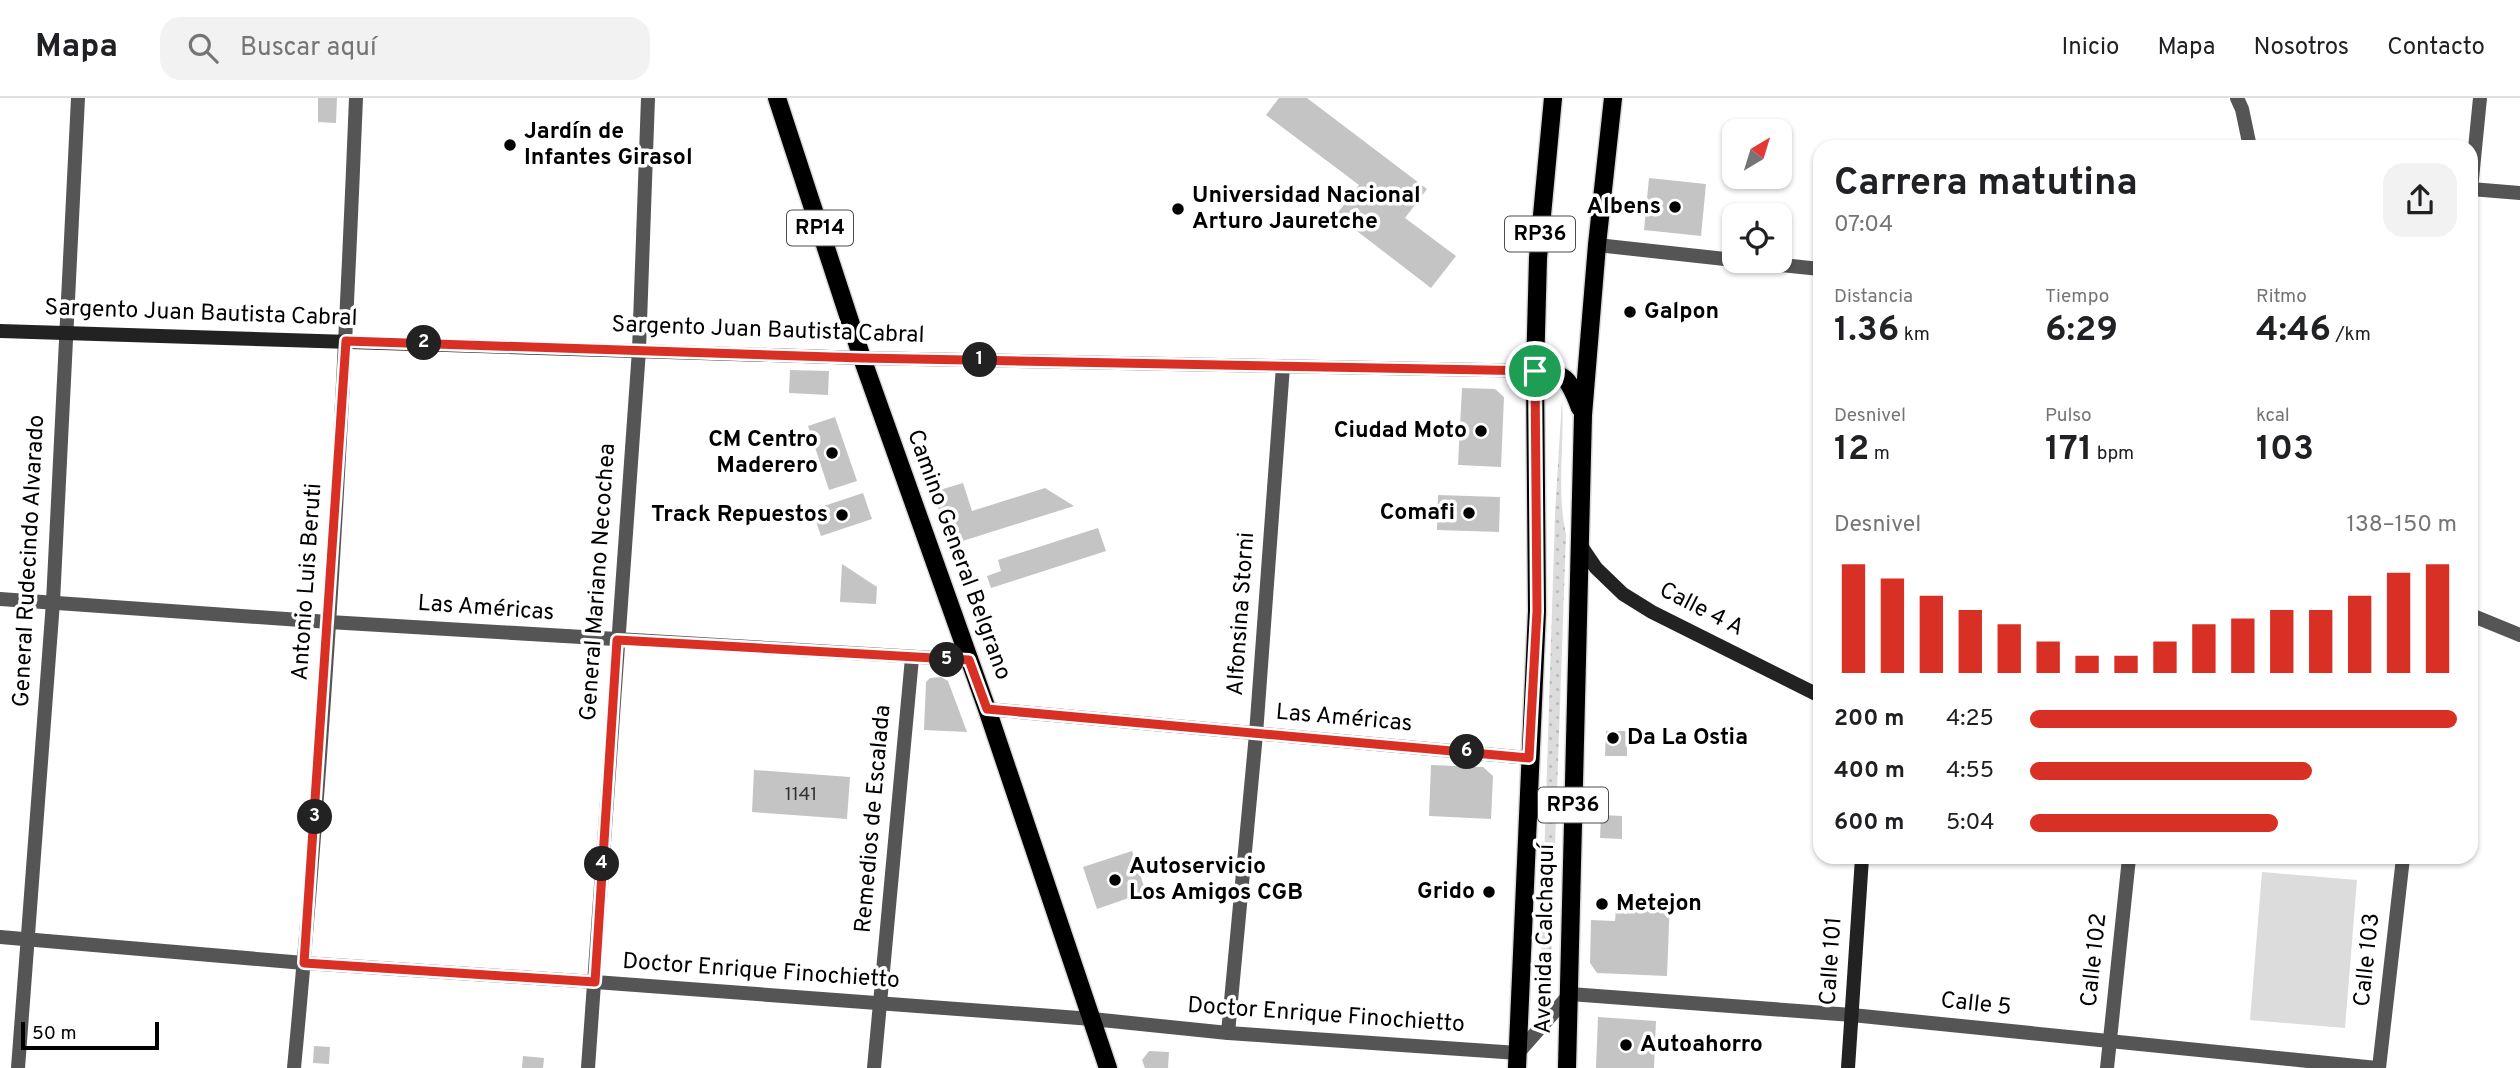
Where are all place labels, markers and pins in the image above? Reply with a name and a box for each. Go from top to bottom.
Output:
place label: Jardín de Infantes Girasol [524,118,693,173]
marker: Jardín de Infantes Girasol [502,137,518,153]
place label: Universidad Nacional Arturo Jauretche [1192,182,1421,237]
place label: Albens [1587,193,1661,222]
marker: Albens [1667,199,1683,215]
marker: Universidad Nacional Arturo Jauretche [1170,201,1186,217]
place label: Galpon [1644,298,1719,327]
marker: Galpon [1622,304,1638,320]
pin: 2 [406,326,442,360]
pin [1505,341,1565,401]
pin: 1 [962,342,998,378]
place label: Ciudad Moto [1334,417,1467,446]
marker: Ciudad Moto [1473,423,1489,439]
place label: CM Centro Maderero [708,426,818,481]
marker: CM Centro Maderero [824,445,840,461]
place label: Comafi [1380,499,1455,528]
place label: Track Repuestos [651,501,828,530]
marker: Comafi [1461,505,1477,521]
marker: Track Repuestos [834,507,850,523]
pin: 5 [930,642,964,678]
place label: Da La Ostia [1627,724,1748,753]
marker: Da La Ostia [1605,730,1621,746]
pin: 6 [1450,734,1484,770]
pin: 3 [298,800,332,834]
pin: 4 [584,846,620,882]
place label: Autoservicio Los Amigos CGB [1129,853,1303,908]
marker: Autoservicio Los Amigos CGB [1107,872,1123,888]
place label: Grido [1417,878,1475,907]
marker: Grido [1481,884,1497,900]
place label: Metejon [1616,890,1702,919]
marker: Metejon [1594,896,1610,912]
place label: Autoahorro [1640,1031,1763,1060]
marker: Autoahorro [1618,1037,1634,1053]

